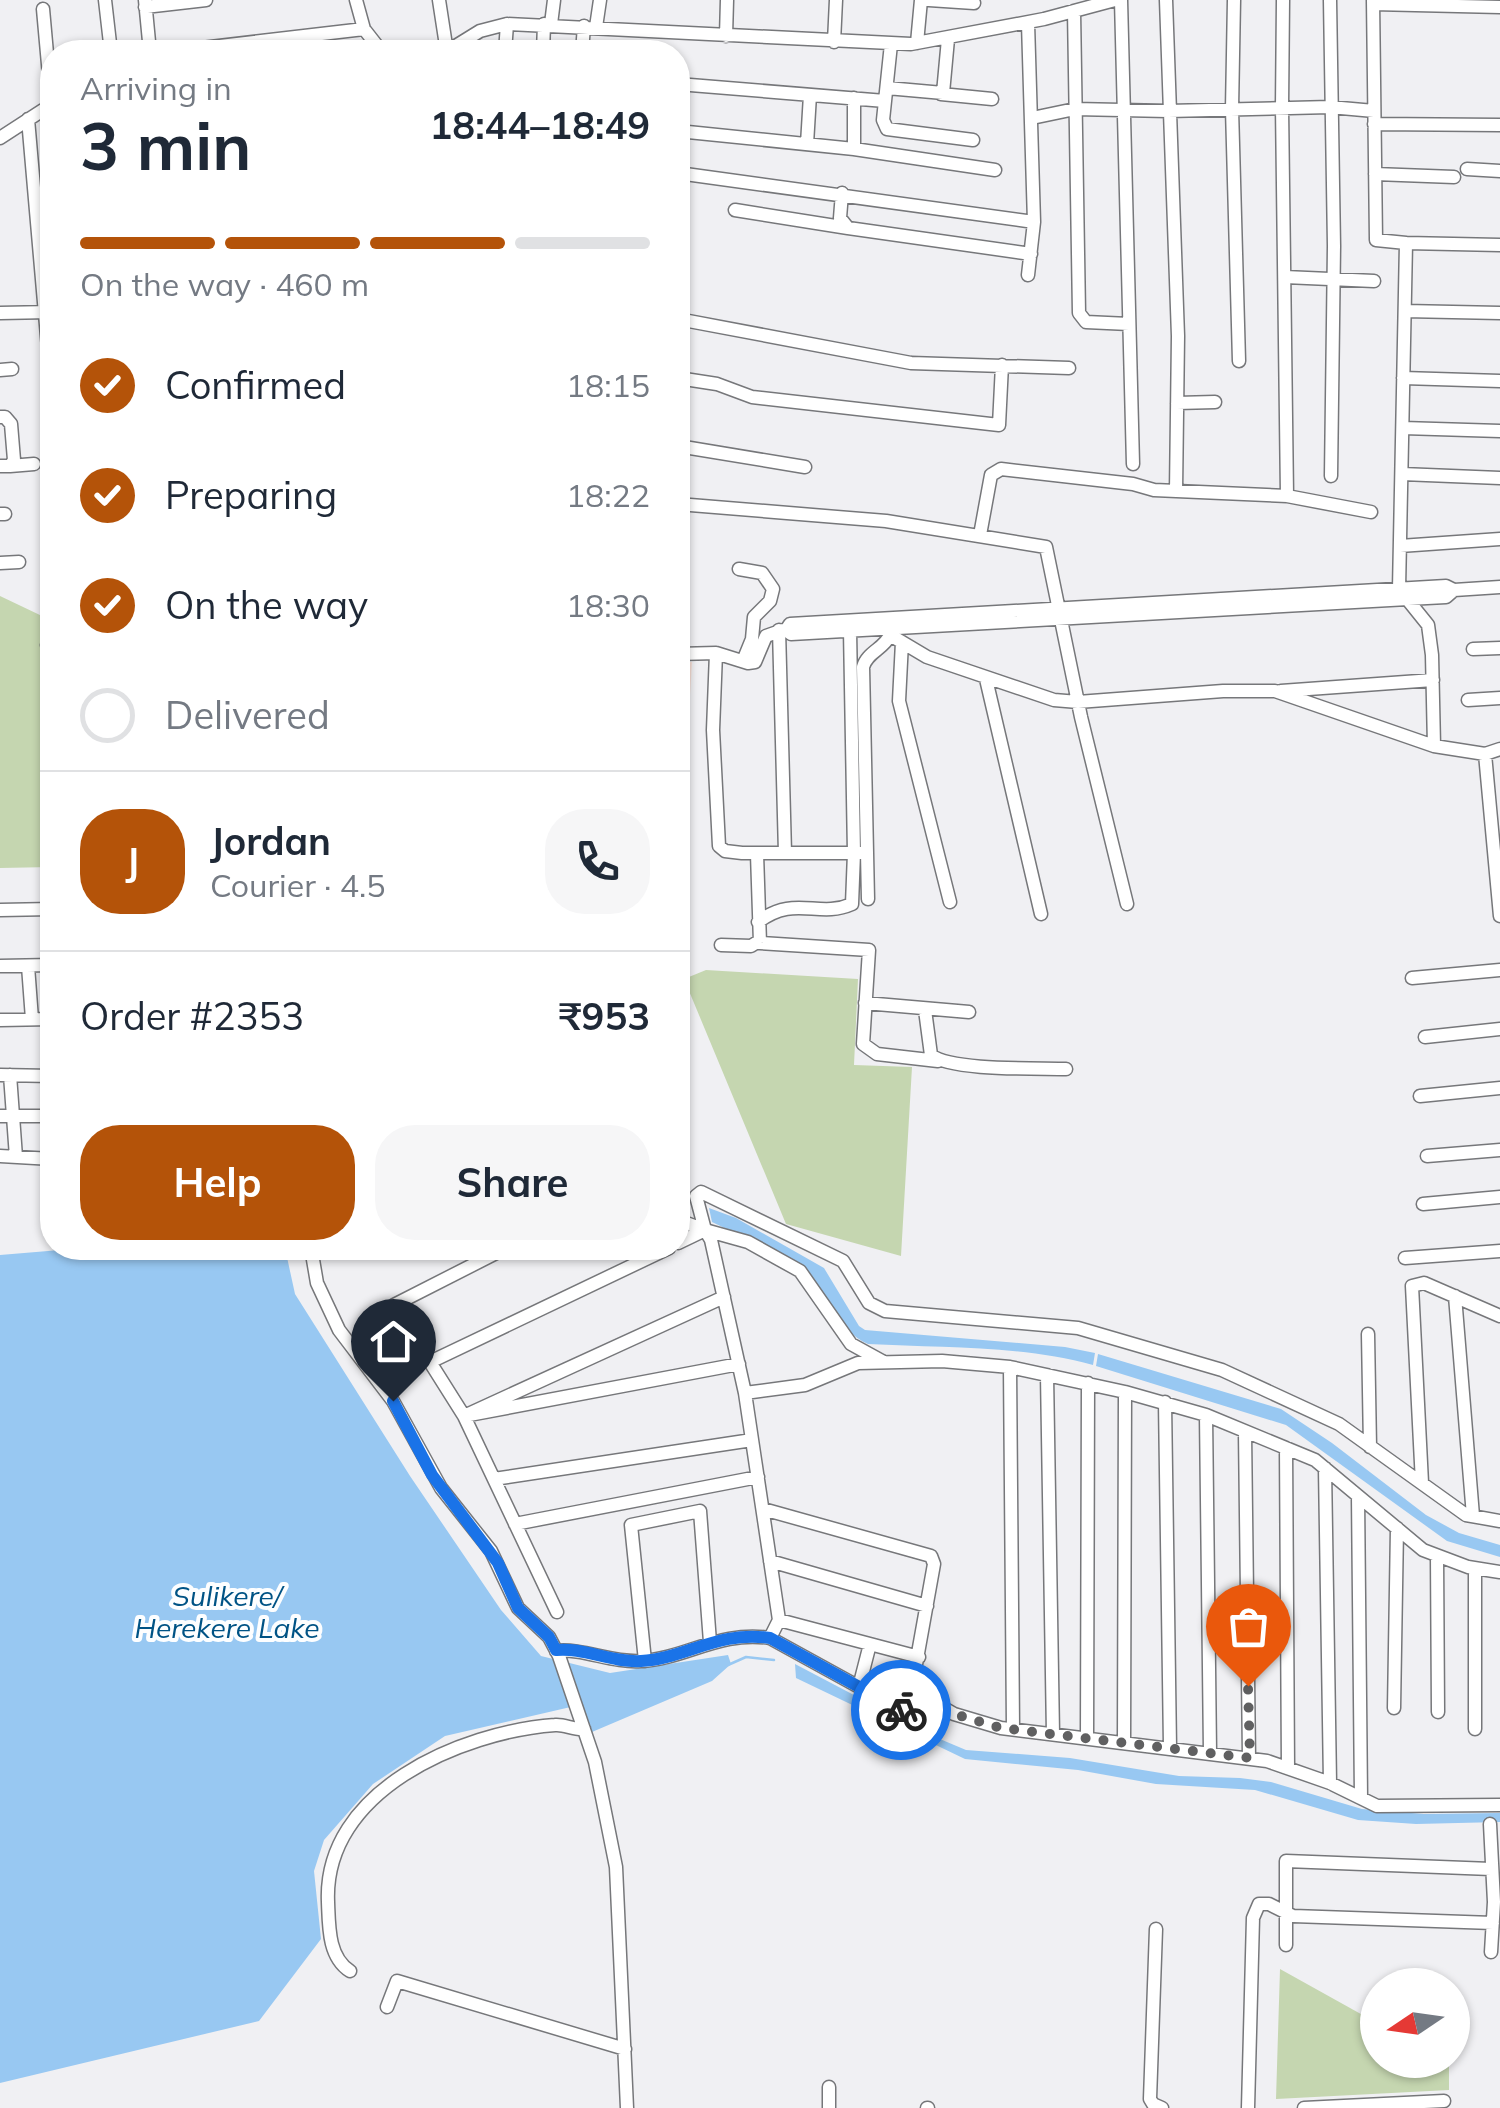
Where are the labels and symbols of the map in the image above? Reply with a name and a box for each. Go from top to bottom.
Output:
pin [351,1299,436,1402]
water label: Sulikere/ Herekere Lake [134,1578,320,1645]
pin [1206,1584,1291,1687]
courier [851,1660,951,1760]
north arrow [1360,1968,1470,2078]

